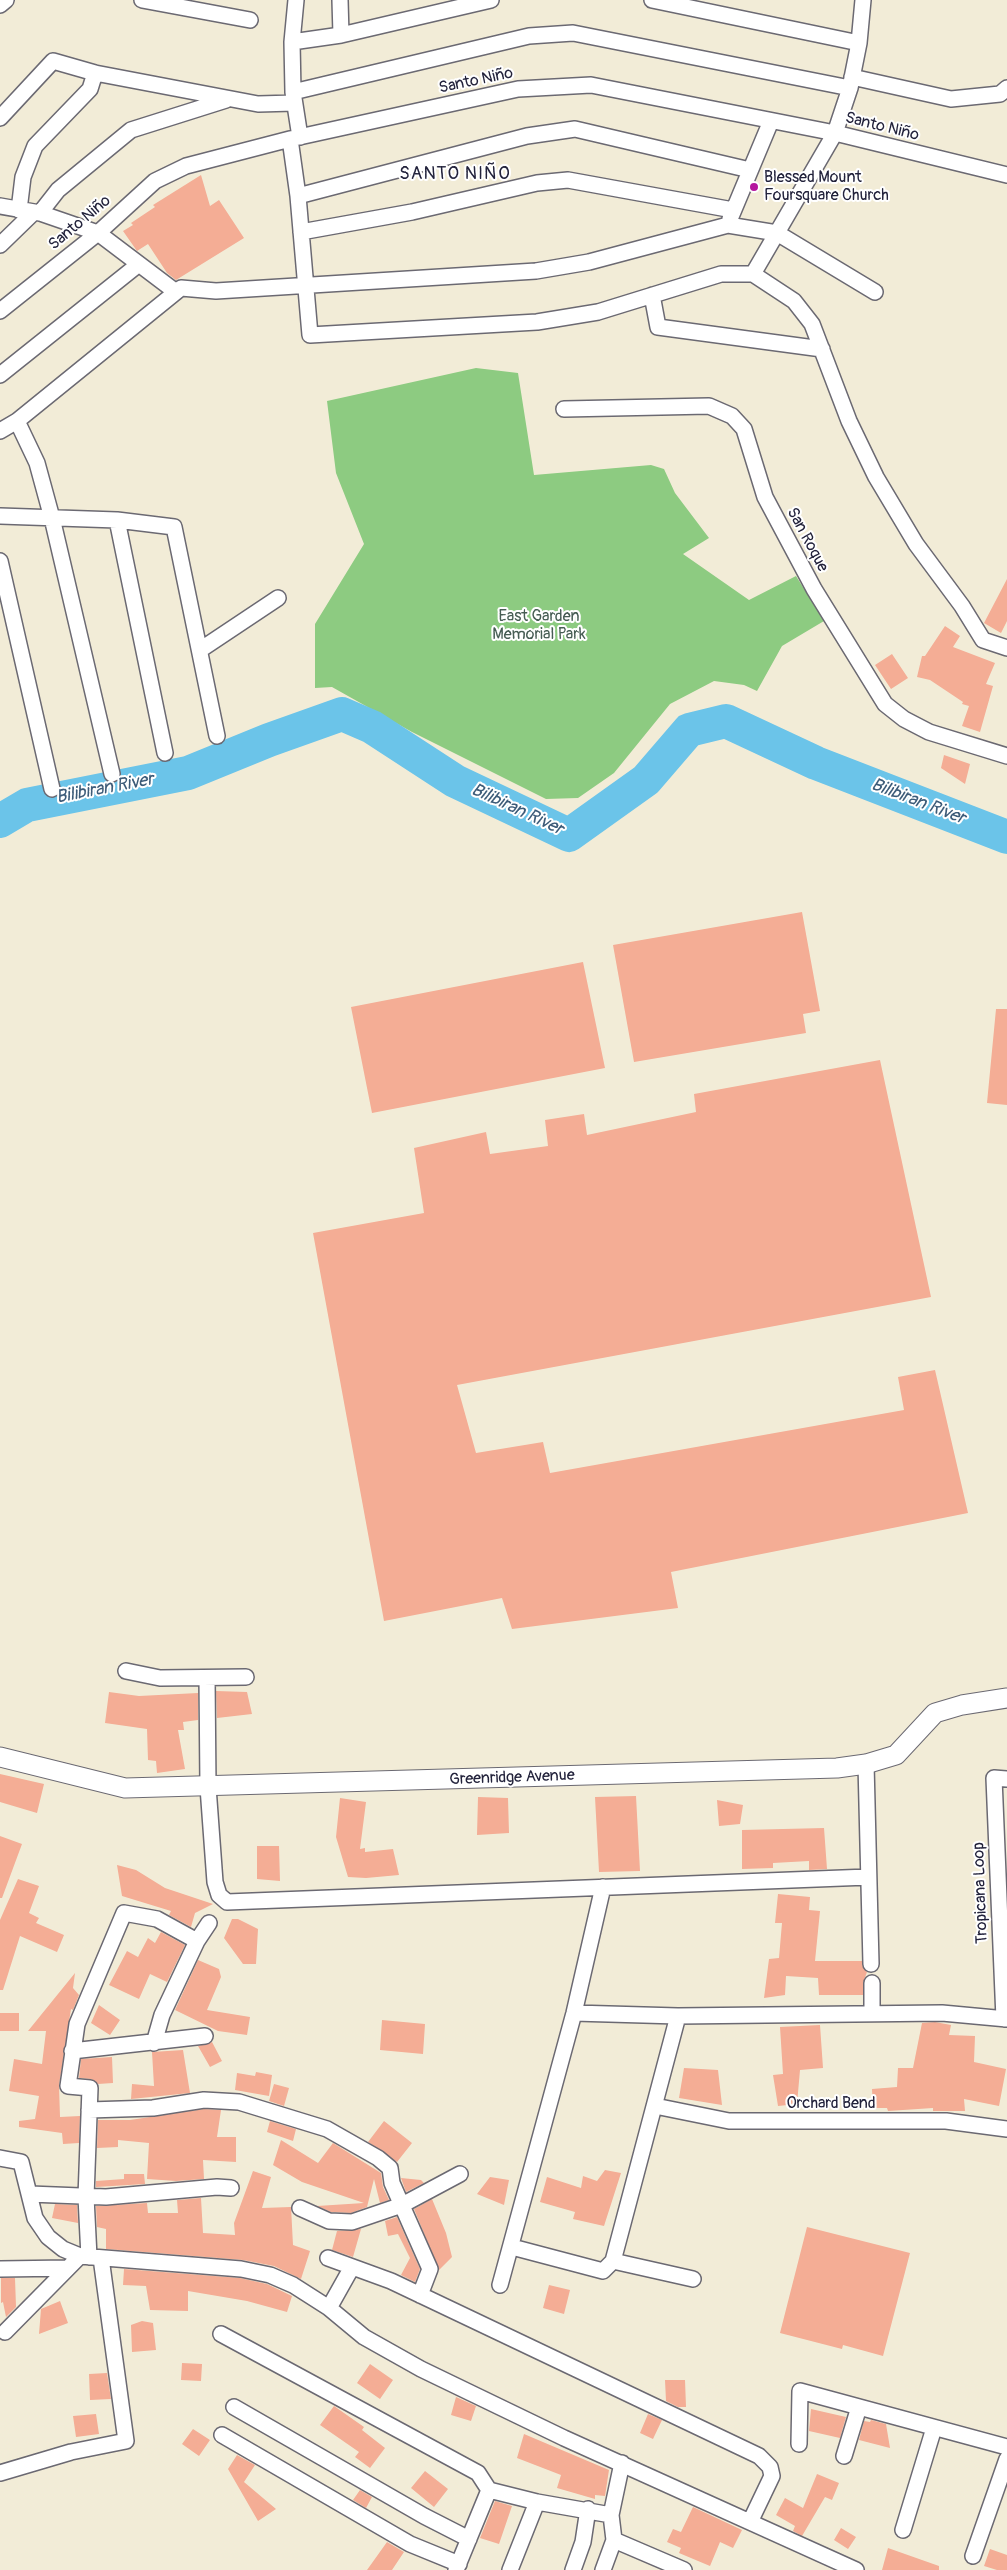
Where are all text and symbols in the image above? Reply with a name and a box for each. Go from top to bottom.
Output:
street label: Santo Niño [437,64,515,98]
street label: Santo Niño [843,109,921,145]
district label: SANTO NIÑO [398,163,512,185]
place label: Blessed Mount Foursquare Church [764,168,889,206]
marker: Blessed Mount Foursquare Church [748,181,760,193]
street label: Santo Niño [45,191,115,255]
street label: San Roque [782,505,832,575]
park label: East Garden Memorial Park [492,607,586,645]
water label: Bilibiran River [54,769,156,809]
water label: Bilibiran River [868,774,968,830]
water label: Bilibiran River [468,779,566,841]
street label: Greenridge Avenue [449,1766,575,1790]
street label: Tropicana Loop [970,1842,992,1944]
street label: Orchard Bend [786,2094,876,2114]

